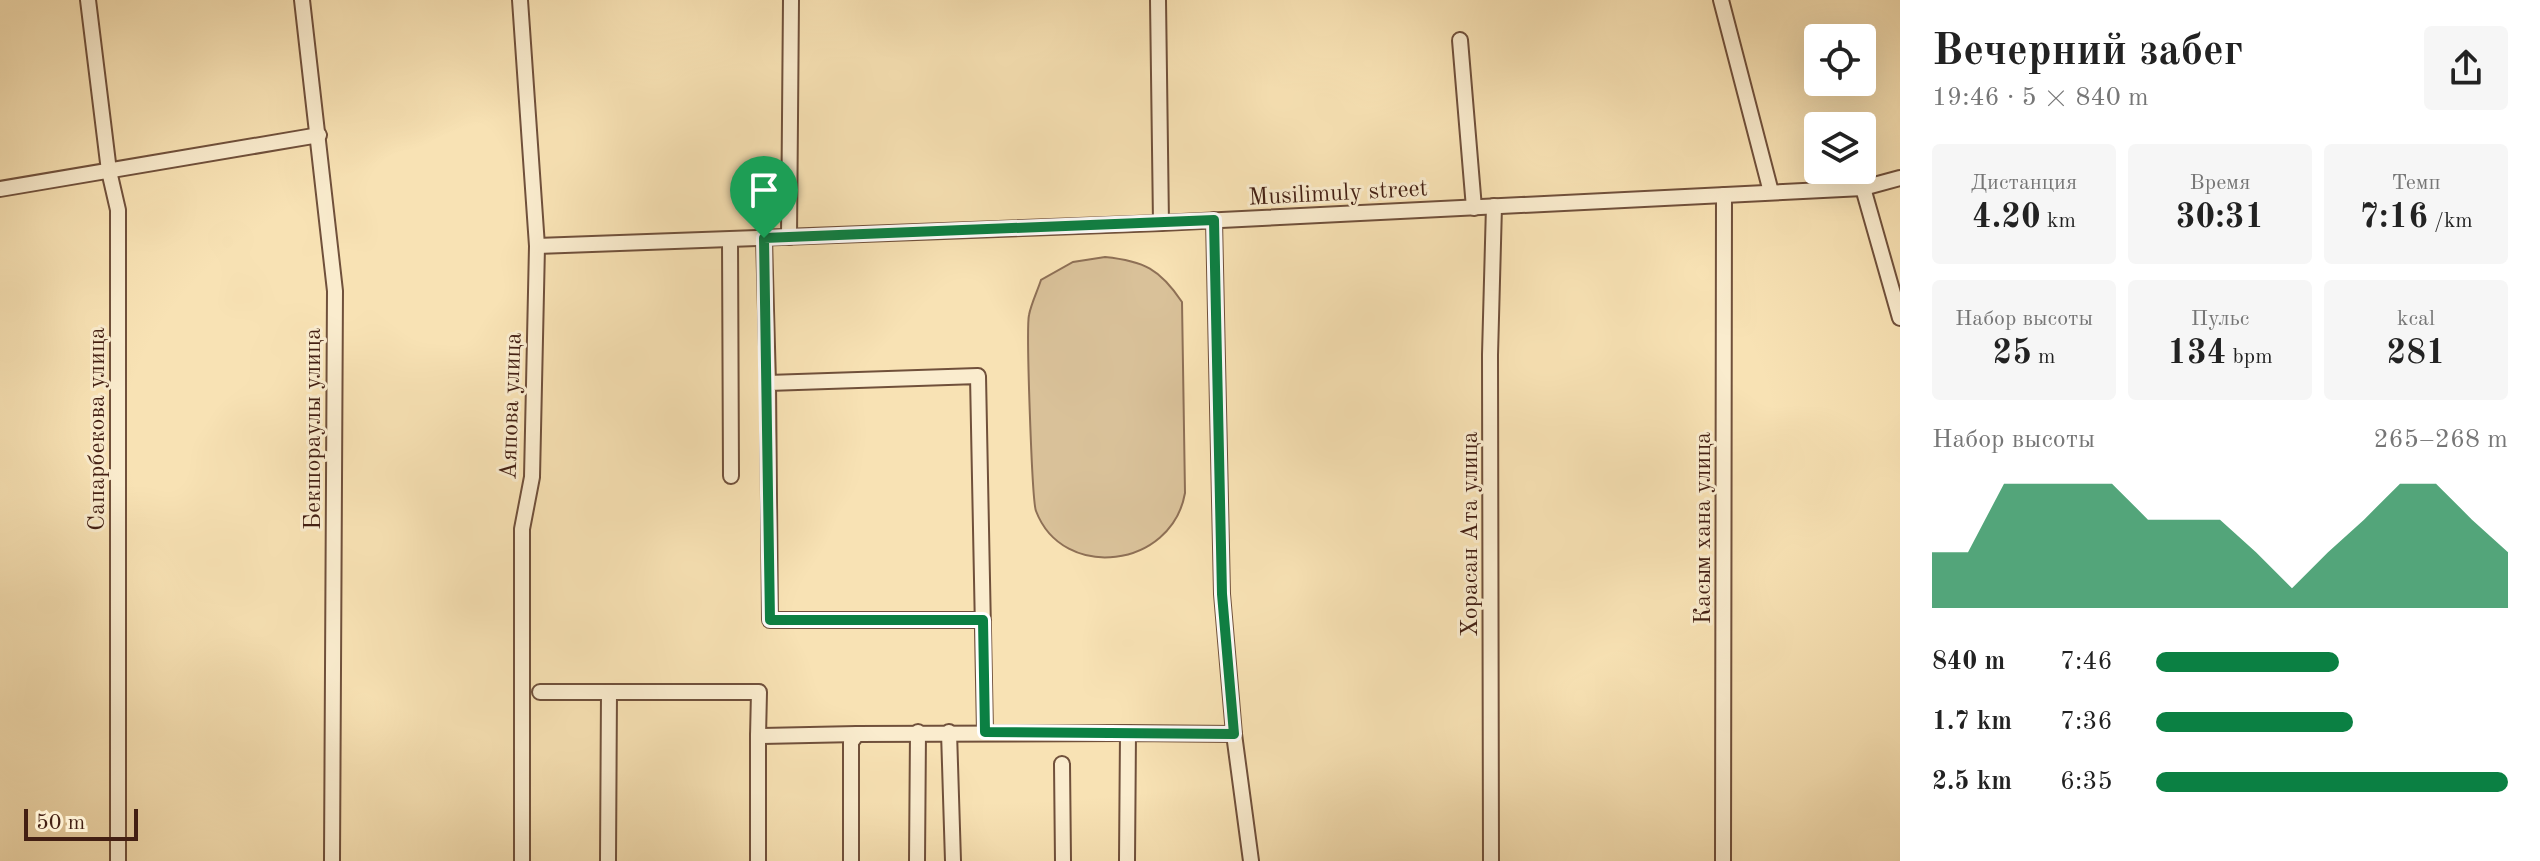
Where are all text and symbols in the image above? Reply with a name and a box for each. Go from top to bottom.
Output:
map controls [1804,24,1876,184]
button: locate [1804,24,1876,96]
button: share [2424,26,2508,110]
text: Вечерний забег [1932,30,2243,74]
text: 19:46 · 5 × 840 m [1932,85,2149,111]
button: layers [1804,112,1876,184]
pin [730,156,798,238]
icon: arrive [742,168,786,212]
text: Дистанция [1971,172,2077,194]
text: Время [2190,172,2250,194]
text: Темп [2391,172,2441,194]
street label: Musilimuly street [1248,177,1428,211]
text: 4.20 [1972,201,2041,235]
text: 30:31 [2176,201,2264,235]
text: 7:16 [2359,201,2428,235]
text: km [2041,210,2076,232]
text: /km [2428,210,2473,232]
text: Набор высоты [1955,308,2093,330]
text: Пульс [2191,308,2249,330]
text: kcal [2397,308,2435,330]
street label: Сапарбекова улица [86,327,110,531]
street label: Бекшораулы улица [302,328,326,530]
street label: Аяпова улица [497,332,527,480]
text: 25 [1992,337,2032,371]
text: 134 [2167,337,2226,371]
text: 281 [2386,337,2446,371]
text: m [2032,346,2056,368]
text: bpm [2226,346,2273,368]
text: Набор высоты [1932,427,2095,453]
text: 265–268 m [2373,427,2508,453]
street label: Хорасан Ата улица [1459,431,1483,637]
street label: Касым хана улица [1692,432,1716,624]
text: 840 m [1932,649,2005,675]
text: 7:46 [2060,649,2113,675]
text: 1.7 km [1932,709,2012,735]
text: 7:36 [2060,709,2113,735]
text: 2.5 km [1932,769,2012,795]
text: 6:35 [2060,769,2113,795]
scale bar [24,805,138,841]
text: 50 m [36,812,85,834]

